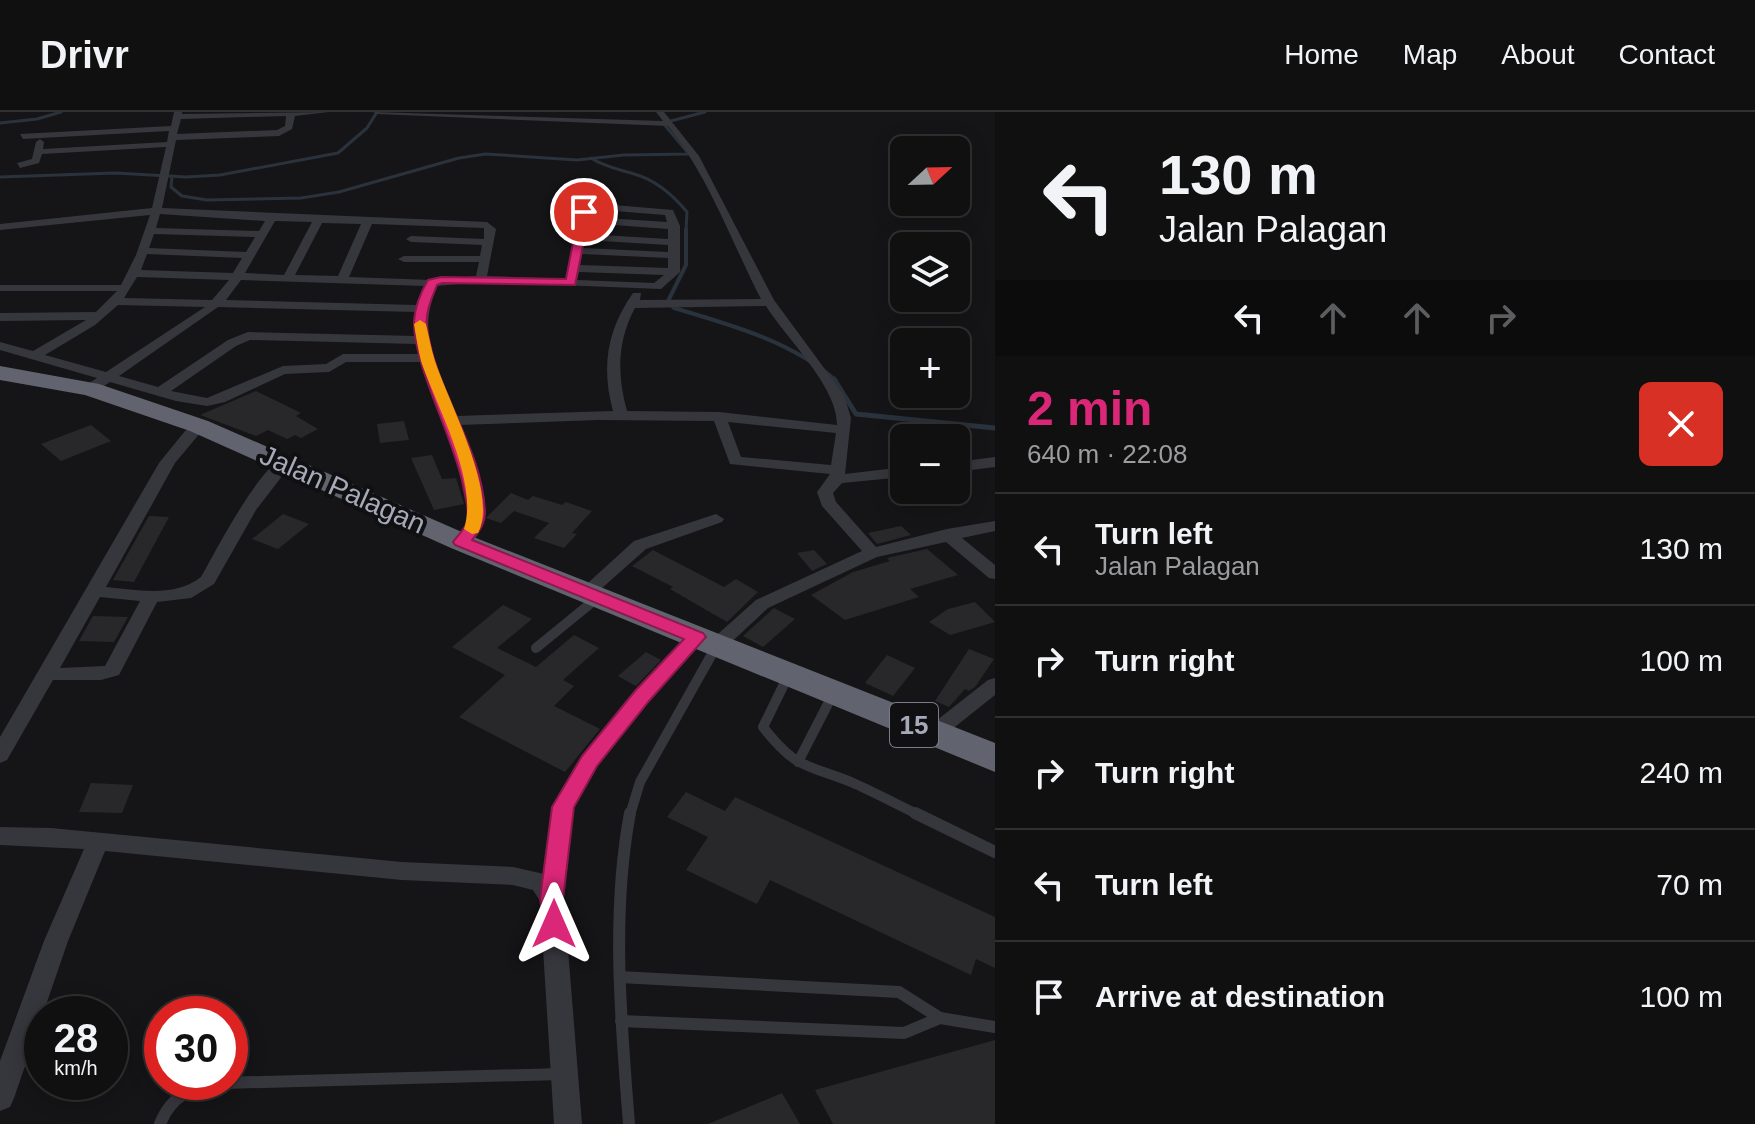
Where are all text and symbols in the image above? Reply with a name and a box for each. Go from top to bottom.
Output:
text: Drivr [40,34,129,76]
text: Home [1284,39,1359,70]
text: Map [1403,39,1457,70]
text: About [1501,39,1575,70]
text: Contact [1619,39,1715,70]
north arrow [890,136,970,216]
map controls [890,136,970,504]
text: 130 m [1159,143,1318,206]
icon: left [1027,144,1131,248]
pin [550,178,618,246]
icon: arrive [562,190,606,234]
text: Jalan Palagan [1159,209,1387,250]
button: layers [890,232,970,312]
icon: left [1227,296,1271,340]
icon: ahead [1311,296,1355,340]
icon: ahead [1395,296,1439,340]
icon: right [1479,296,1523,340]
button: + [890,328,970,408]
text: 2 min [1027,382,1152,435]
button: close [1639,382,1723,466]
button: − [890,424,970,504]
street label: Jalan Palagan [255,439,430,540]
text: 640 m · 22:08 [1027,439,1187,469]
text: Turn left [1095,517,1213,550]
icon: left [1027,527,1071,571]
text: 130 m [1640,532,1723,565]
text: Jalan Palagan [1095,551,1260,581]
icon: right [1027,639,1071,683]
text: Turn right [1095,644,1234,677]
text: 100 m [1640,644,1723,677]
road number: 15 [890,703,938,747]
icon: right [1027,751,1071,795]
text: Turn right [1095,756,1234,789]
text: 240 m [1640,756,1723,789]
icon: left [1027,863,1071,907]
text: Turn left [1095,868,1213,901]
text: 70 m [1656,868,1723,901]
position arrow [512,882,596,966]
icon: arrive [1027,975,1071,1019]
text: Arrive at destination [1095,980,1385,1013]
text: 100 m [1640,980,1723,1013]
speed limit sign: 30 [144,996,248,1100]
text: 28 [54,1016,98,1060]
text: km/h [54,1057,98,1079]

